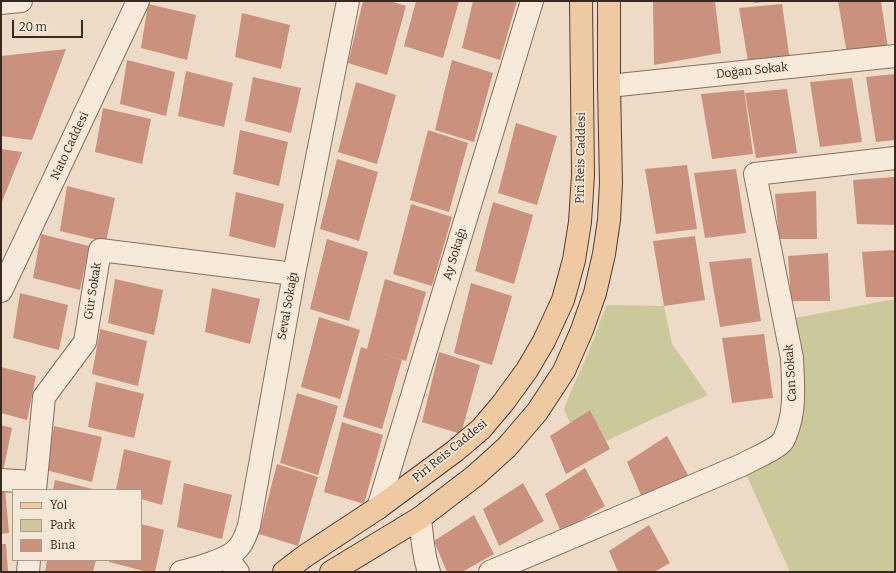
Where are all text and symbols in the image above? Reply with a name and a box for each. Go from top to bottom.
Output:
scale bar [14,12,85,38]
text: 20 m [19,20,47,34]
street label: Doğan Sokak [715,60,789,82]
street label: Nato Caddesi [48,110,92,182]
street label: Piri Reis Caddesi [573,112,589,204]
street label: Ay Sokağı [440,226,470,282]
street label: Gür Sokak [81,261,105,321]
street label: Seval Sokağı [275,271,301,341]
street label: Can Sokak [782,344,800,402]
street label: Piri Reis Caddesi [410,417,490,485]
legend [12,489,142,561]
text: Yol [50,498,67,512]
text: Park [50,518,75,532]
text: Bina [50,538,75,552]

